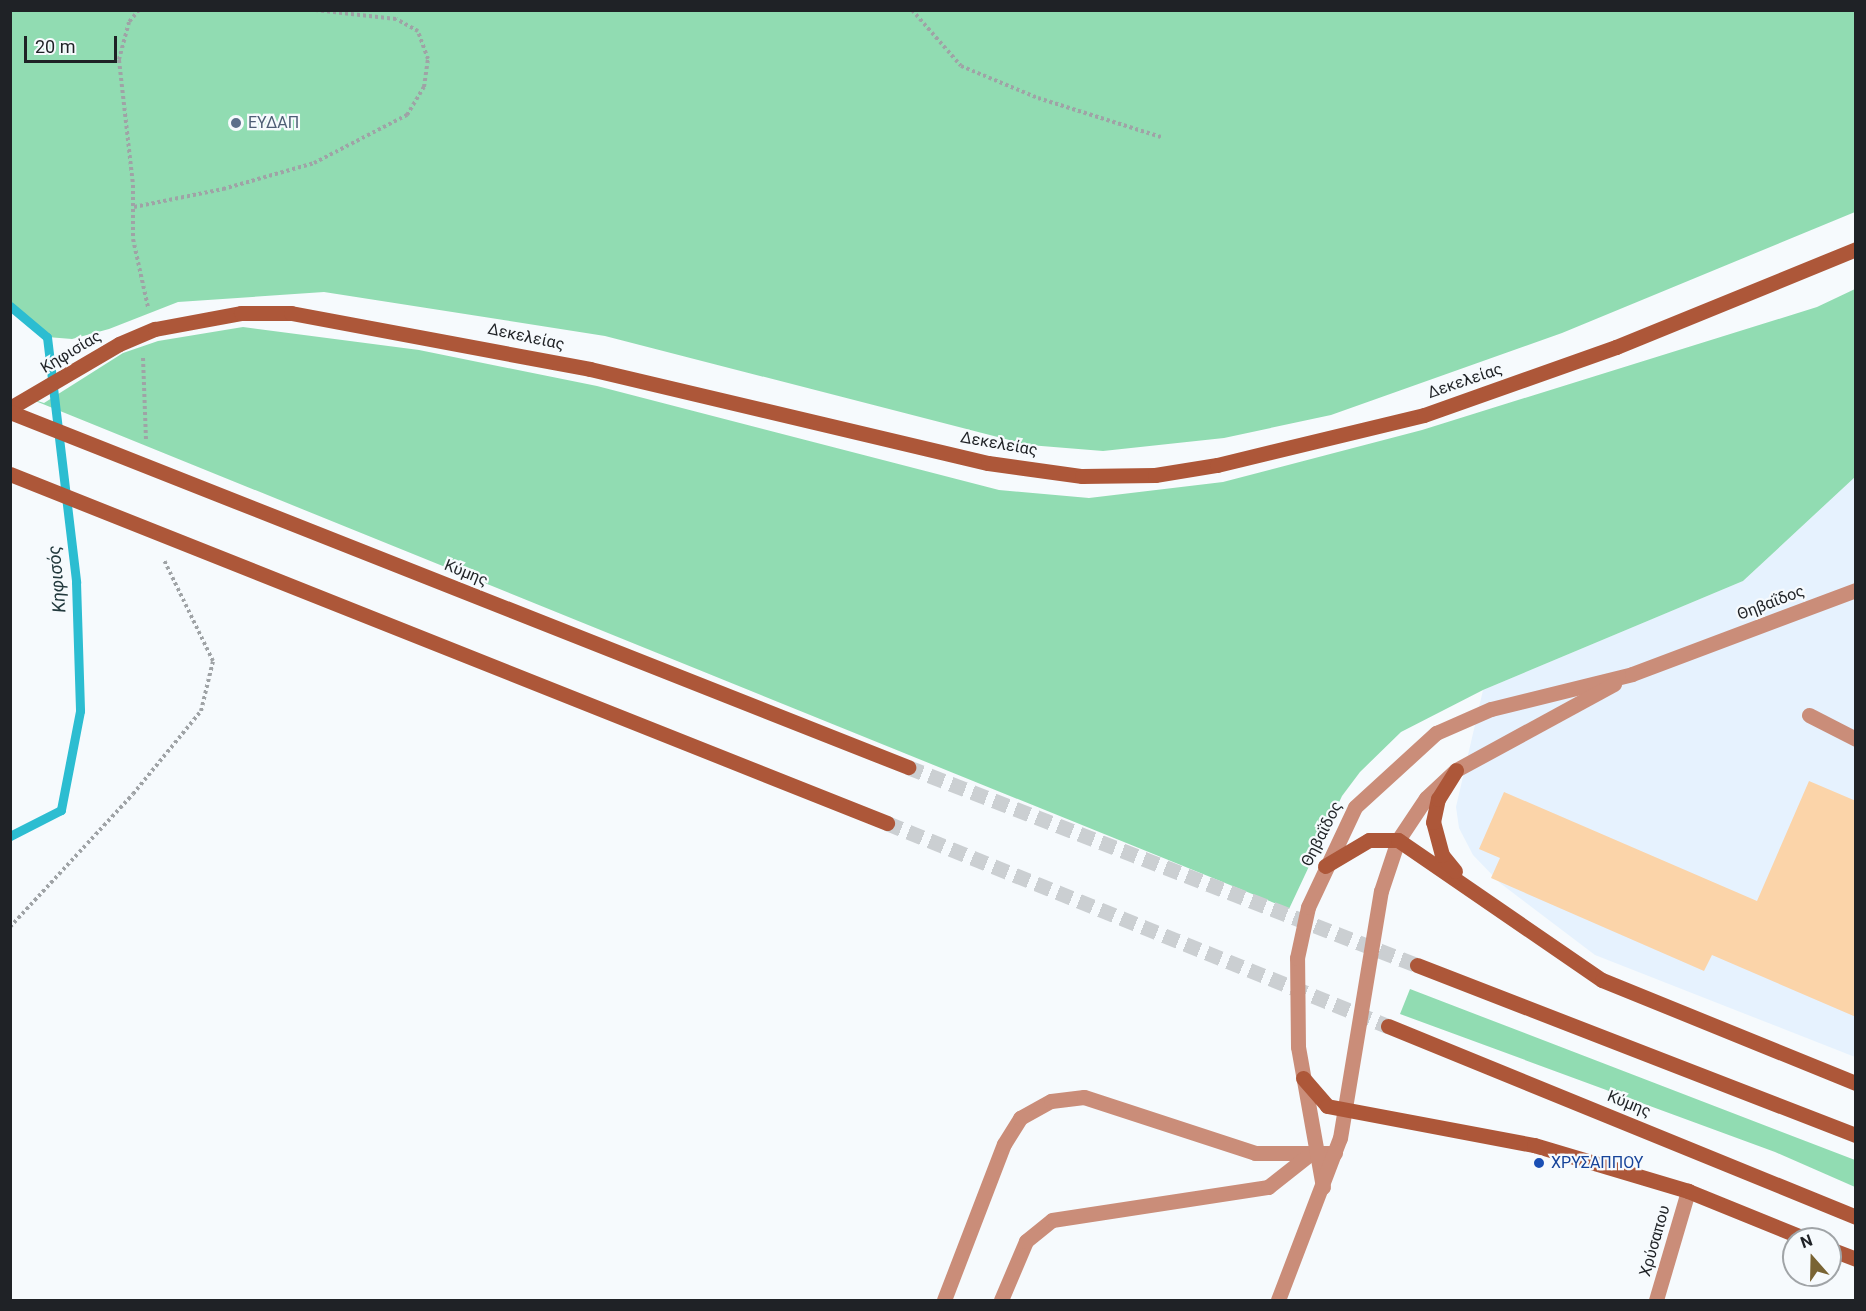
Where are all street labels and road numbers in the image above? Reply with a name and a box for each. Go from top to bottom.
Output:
street label: Δεκελείας [486,320,566,354]
street label: Κηφισίας [37,326,105,378]
street label: Δεκελείας [1425,359,1505,403]
street label: Δεκελείας [959,428,1039,460]
street label: Κύμης [441,556,491,590]
street label: Θηβαΐδος [1735,581,1807,625]
street label: Θηβαΐδος [1297,798,1347,870]
street label: Κύμης [1604,1087,1654,1121]
street label: Χρύσαπου [1636,1203,1674,1279]

